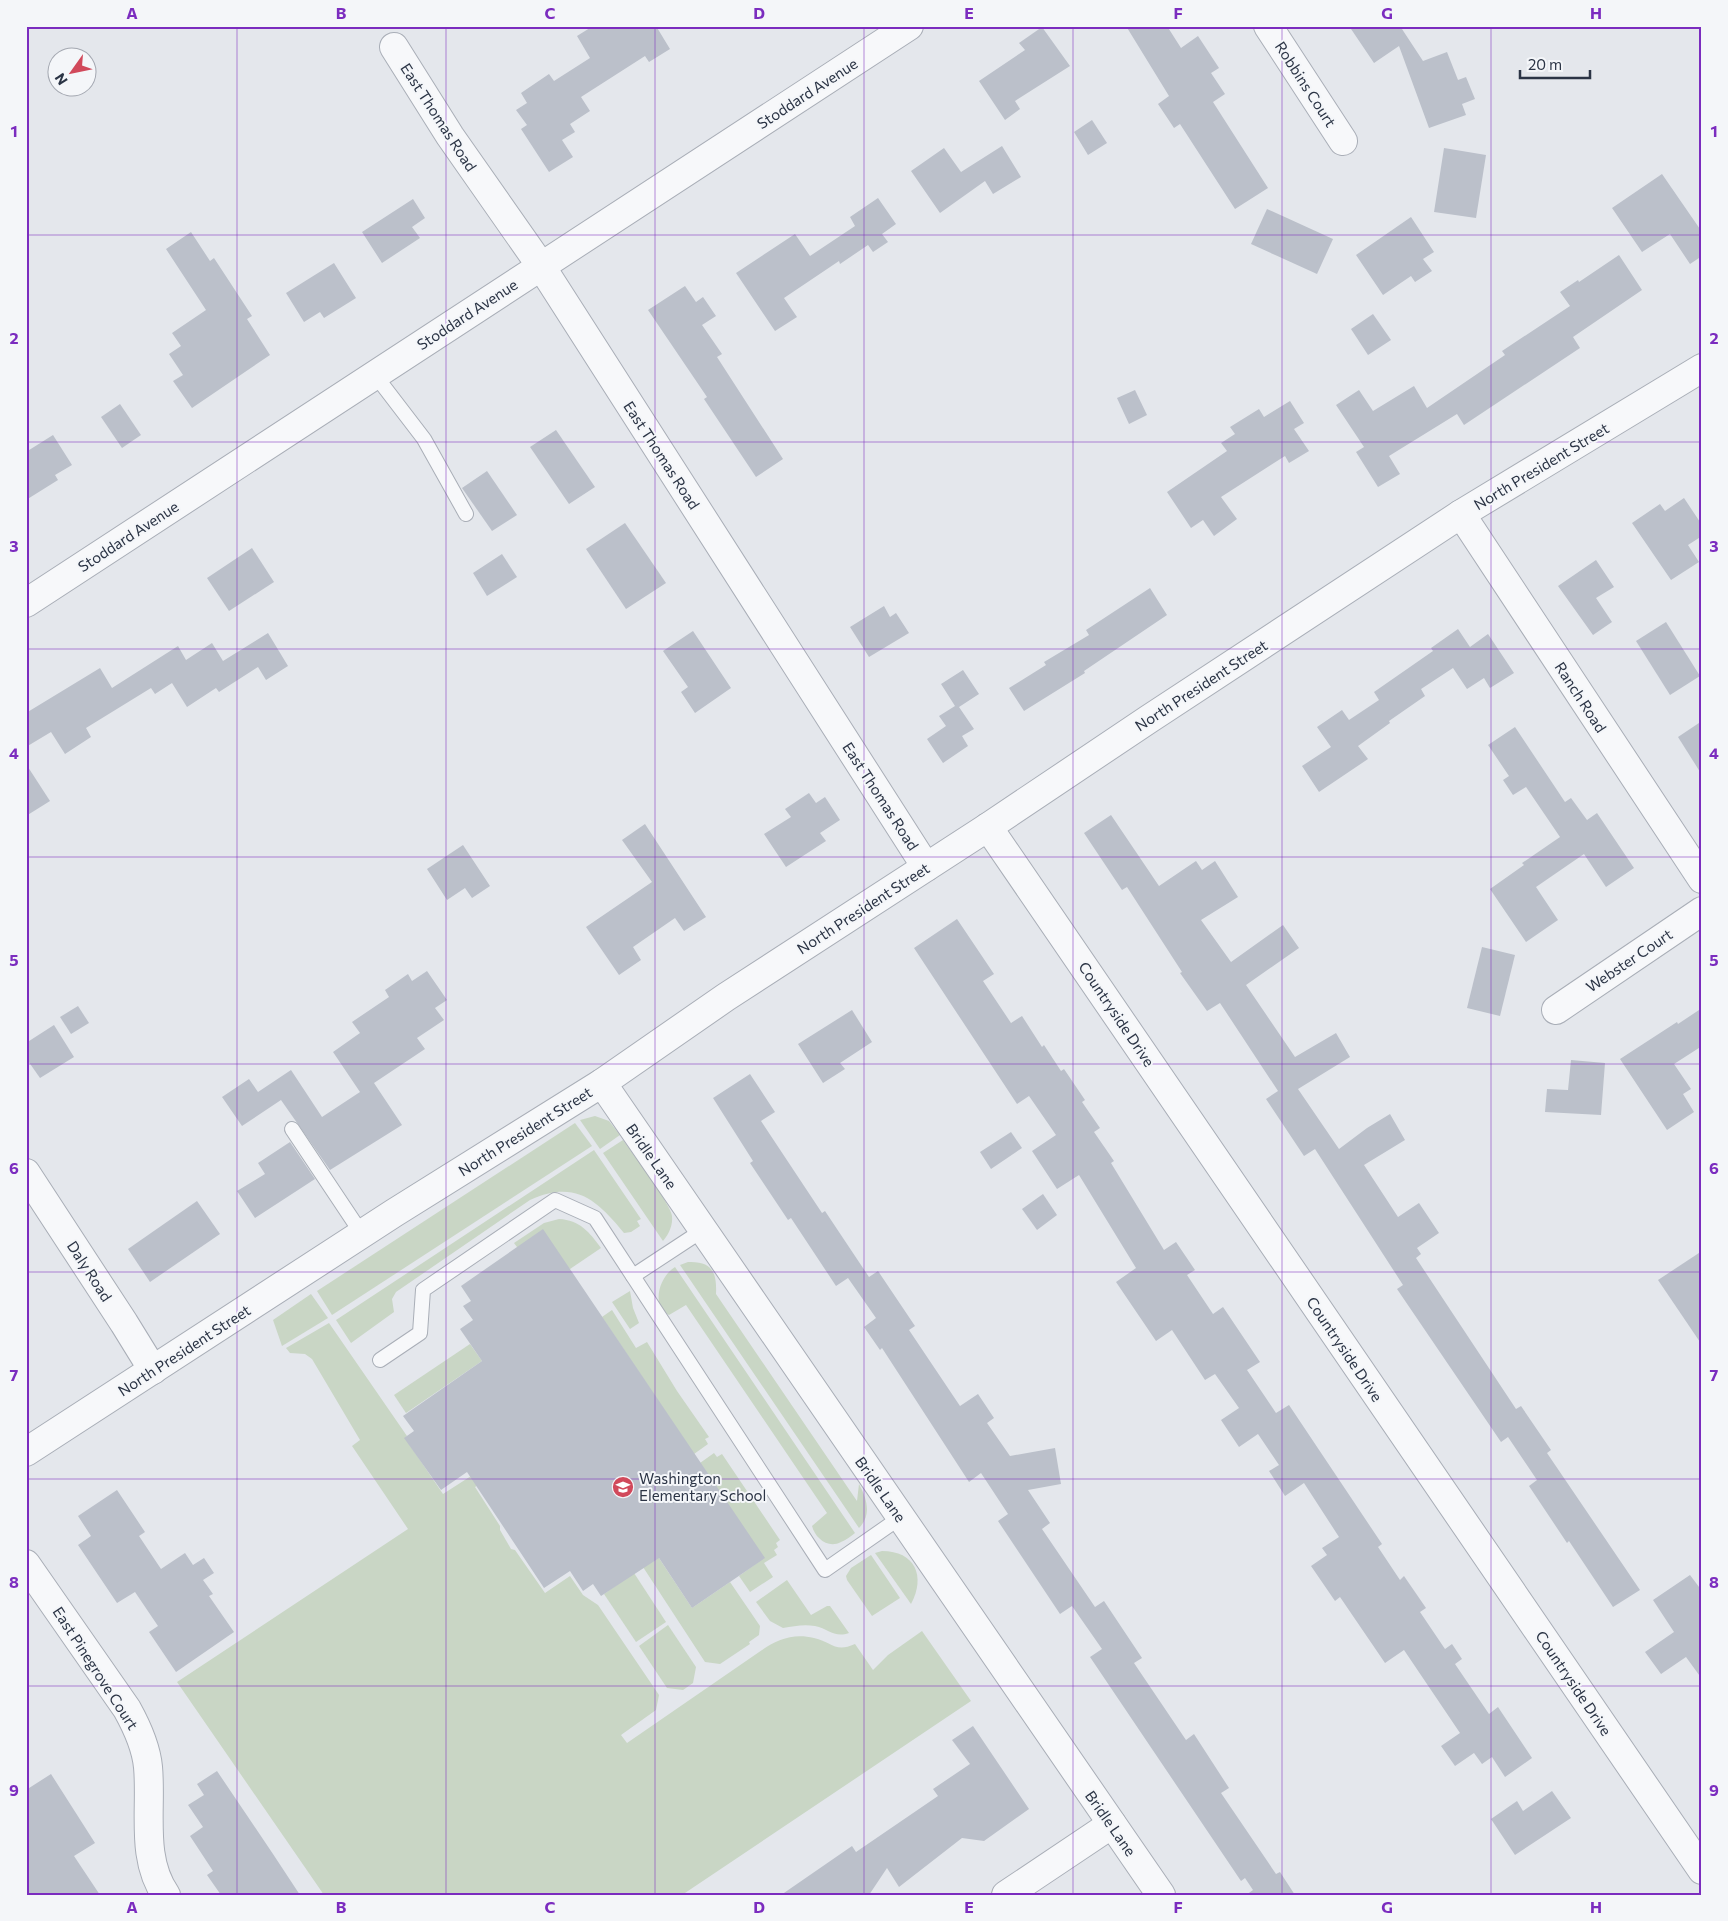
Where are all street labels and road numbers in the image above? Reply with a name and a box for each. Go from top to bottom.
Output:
street label: Robbins Court [1272,38,1340,130]
street label: Stoddard Avenue [753,54,861,132]
street label: East Thomas Road [397,60,481,174]
street label: Stoddard Avenue [413,275,521,353]
street label: East Thomas Road [620,398,704,512]
street label: North President Street [1470,419,1612,513]
street label: Stoddard Avenue [74,497,182,575]
street label: North President Street [1131,635,1271,735]
street label: Ranch Road [1552,658,1610,736]
street label: East Thomas Road [839,739,923,853]
street label: North President Street [793,858,933,958]
street label: Webster Court [1582,925,1676,995]
street label: Countryside Drive [1075,958,1159,1070]
street label: North President Street [455,1083,595,1179]
street label: Bridle Lane [623,1120,681,1192]
street label: Daly Road [64,1237,116,1305]
street label: Countryside Drive [1303,1293,1387,1405]
street label: North President Street [114,1300,254,1400]
street label: Bridle Lane [852,1453,910,1525]
street label: East Pinegrove Court [50,1603,142,1733]
street label: Countryside Drive [1532,1627,1616,1739]
street label: Bridle Lane [1082,1787,1140,1859]

